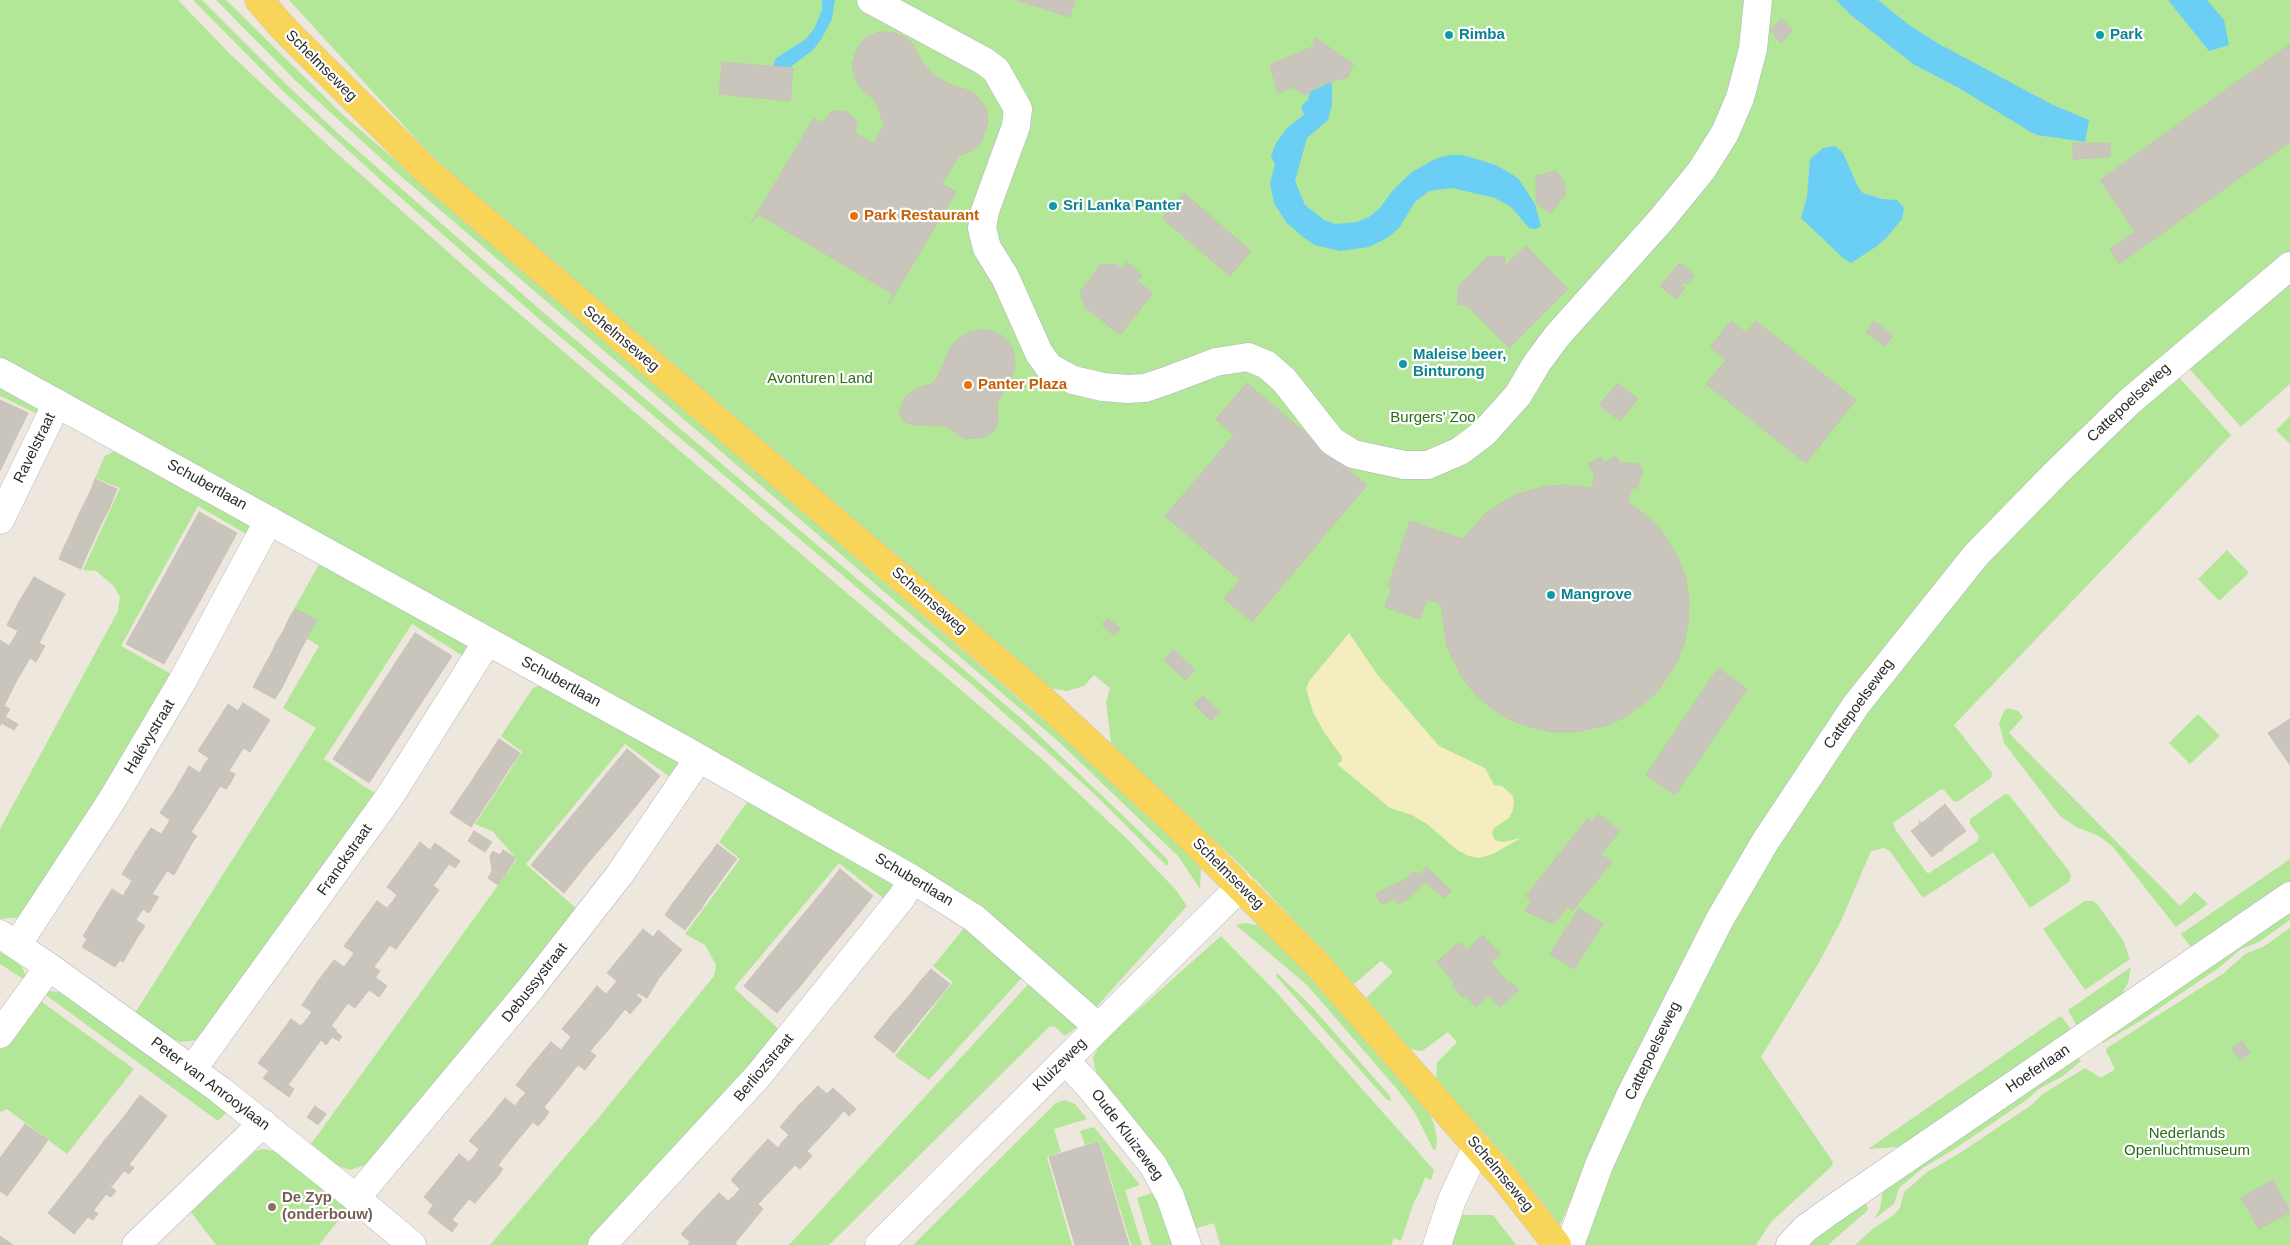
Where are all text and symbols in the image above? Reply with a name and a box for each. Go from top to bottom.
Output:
place label: Rimba [1459,26,1505,44]
place label: Park [2110,26,2143,44]
street label: Schelmseweg [282,27,360,105]
marker: Rimba [1443,29,1455,41]
marker: Park [2094,29,2106,41]
place label: Sri Lanka Panter [1063,197,1181,215]
marker: Sri Lanka Panter [1047,200,1059,212]
place label: Park Restaurant [864,207,979,225]
marker: Park Restaurant [848,210,860,222]
street label: Schelmseweg [579,302,663,376]
place label: Maleise beer, Binturong [1413,346,1506,381]
marker: Maleise beer, Binturong [1397,358,1409,370]
street label: Cattepoelseweg [2084,360,2174,446]
park label: Avonturen Land [767,370,873,388]
place label: Panter Plaza [978,376,1067,394]
marker: Panter Plaza [962,379,974,391]
park label: Burgers' Zoo [1390,409,1476,427]
street label: Ravelstraat [10,410,60,486]
street label: Schubertlaan [164,456,250,514]
street label: Schelmseweg [888,564,970,638]
place label: Mangrove [1561,586,1632,604]
marker: Mangrove [1545,589,1557,601]
street label: Schubertlaan [518,653,604,711]
street label: Cattepoelseweg [1820,655,1898,753]
street label: Halévystraat [121,697,179,777]
street label: Franckstraat [314,821,376,899]
street label: Schelmseweg [1189,835,1267,913]
street label: Schubertlaan [871,850,957,910]
street label: Debussystraat [498,940,572,1026]
street label: Cattepoelseweg [1621,999,1685,1103]
street label: Berliozstraat [730,1030,798,1106]
street label: Peter van Anrooylaan [147,1033,273,1135]
street label: Kluizeweg [1029,1034,1091,1096]
street label: Hoeferlaan [2003,1041,2073,1097]
street label: Oude Kluizeweg [1087,1086,1167,1184]
park label: Nederlands Openluchtmuseum [2124,1125,2250,1160]
street label: Schelmseweg [1463,1132,1537,1216]
place label: De Zyp (onderbouw) [282,1189,373,1224]
marker: De Zyp (onderbouw) [266,1201,278,1213]

